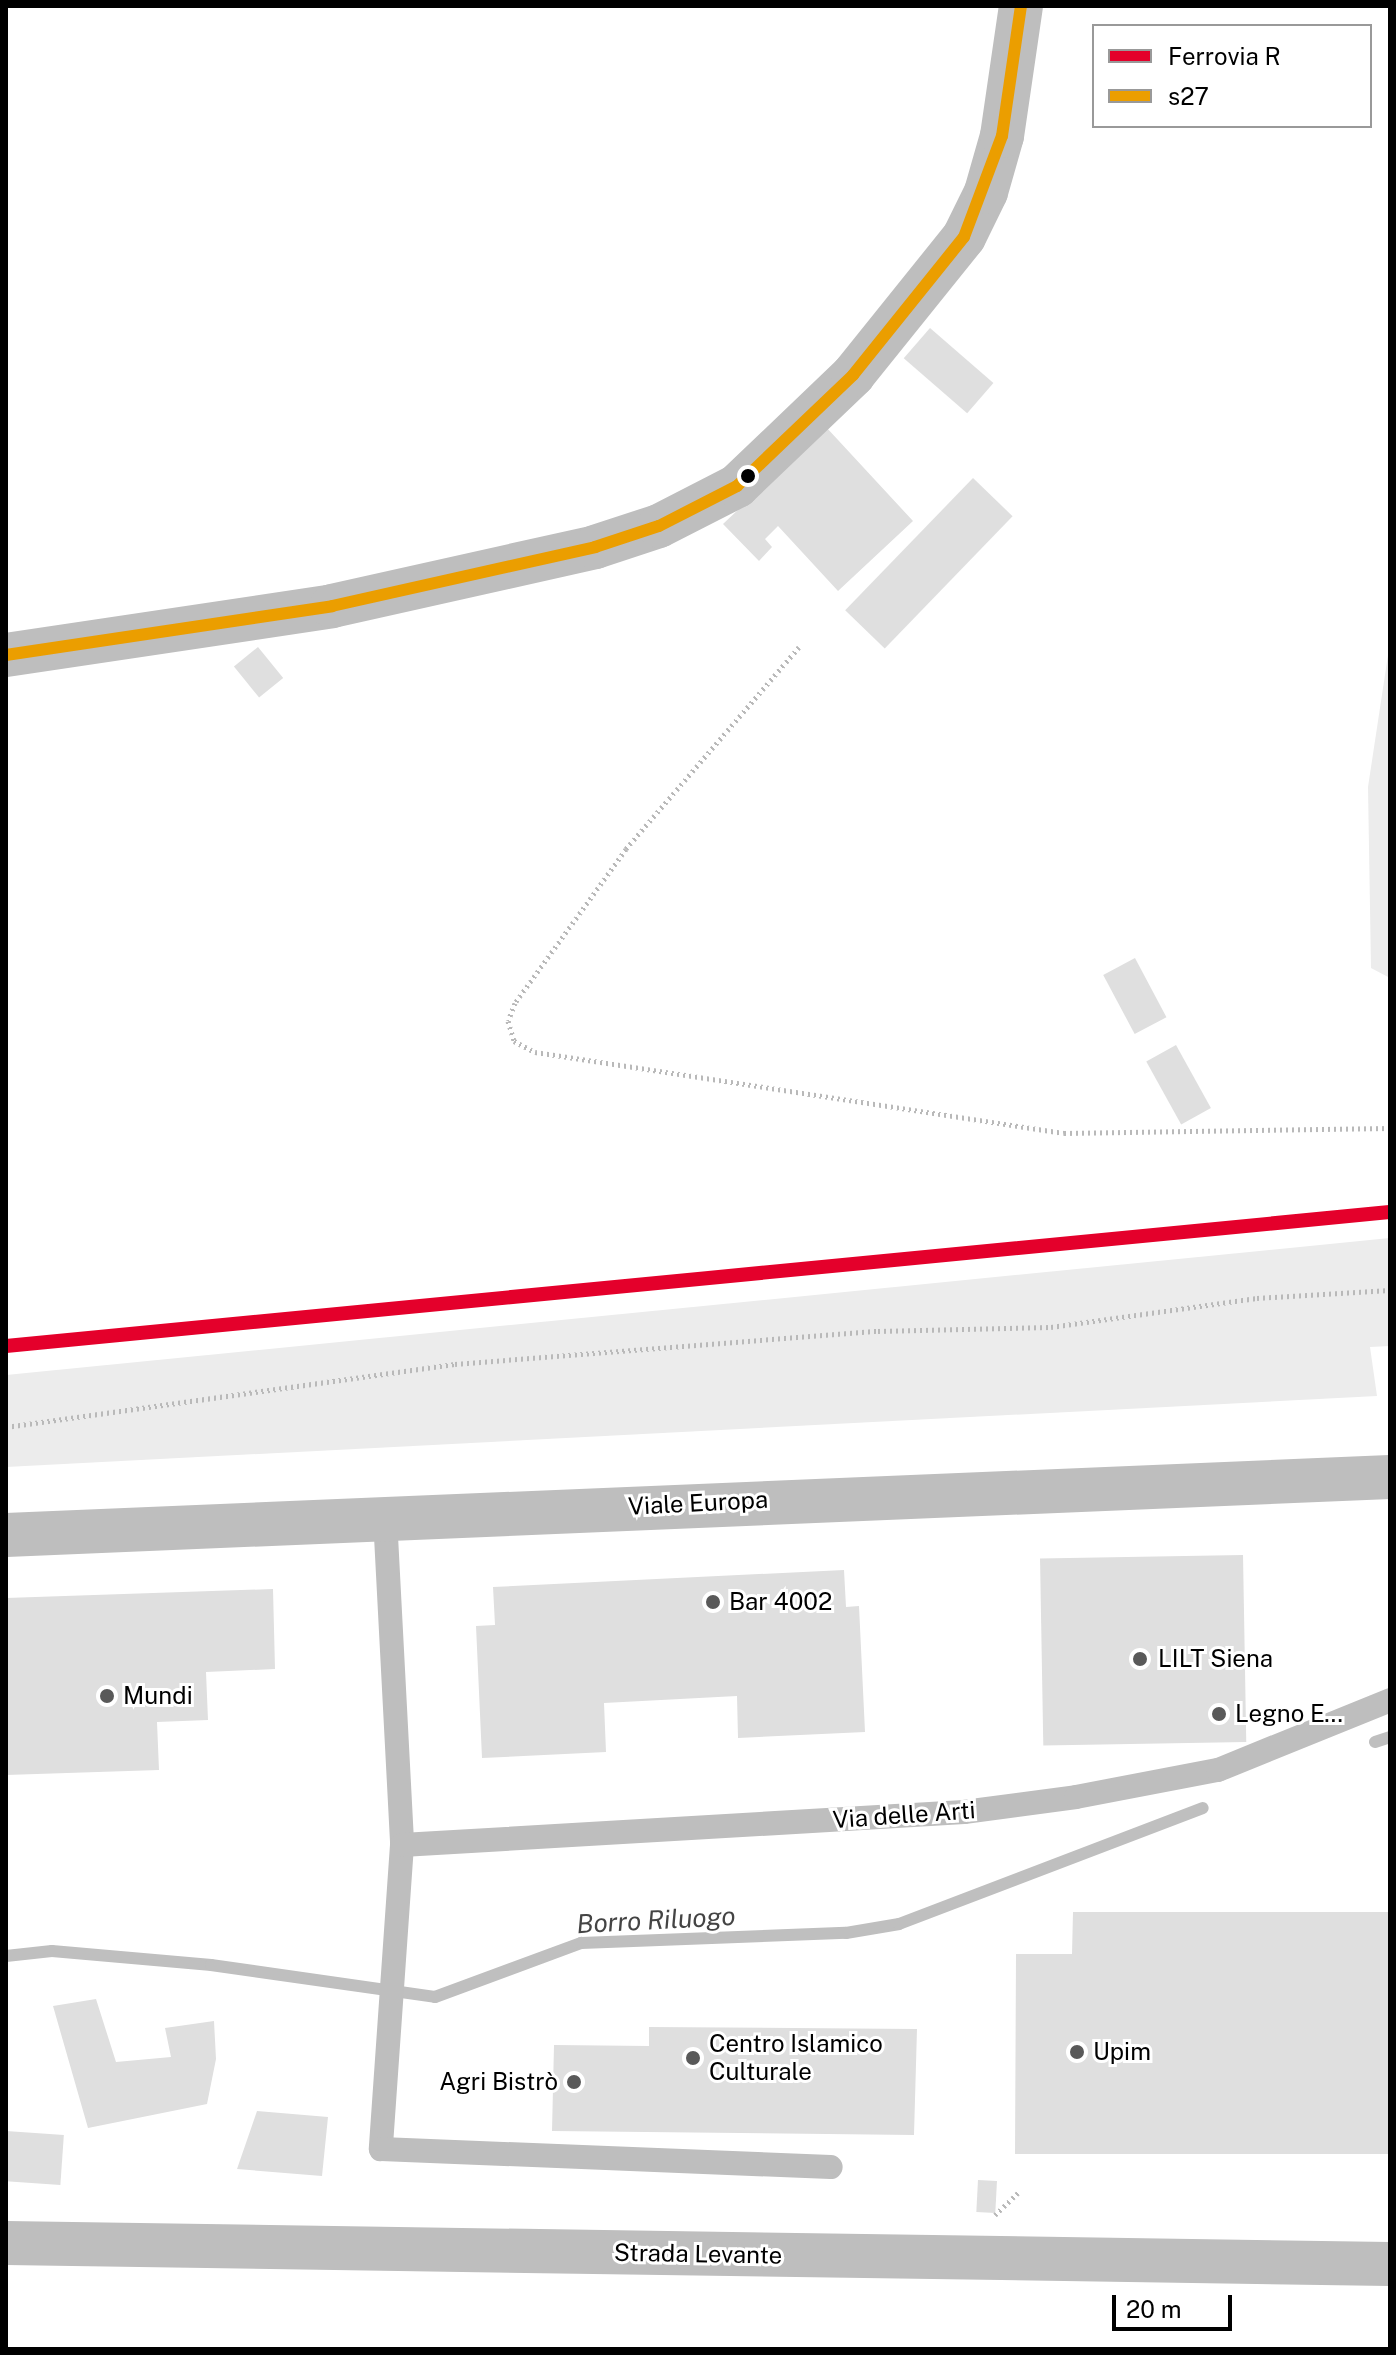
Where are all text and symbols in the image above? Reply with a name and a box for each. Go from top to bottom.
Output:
legend [1092,24,1372,128]
text: Ferrovia R [1168,42,1281,70]
text: s27 [1168,82,1209,110]
unlabelled marker [740,468,756,484]
street label: Viale Europa [627,1485,769,1521]
place label: Bar 4002 [729,1588,832,1616]
marker: Bar 4002 [704,1593,722,1611]
place label: LILT Siena [1158,1645,1273,1673]
marker: LILT Siena [1129,1648,1151,1670]
place label: Mundi [123,1682,193,1710]
marker: Mundi [98,1687,116,1705]
place label: Legno E... [1235,1700,1343,1728]
marker: Legno E... [1210,1705,1228,1723]
street label: Via delle Arti [831,1796,977,1834]
water label: Borro Riluogo [576,1900,736,1940]
place label: Centro Islamico Culturale [709,2030,883,2086]
place label: Upim [1093,2038,1151,2066]
marker: Upim [1068,2043,1086,2061]
marker: Centro Islamico Culturale [684,2049,702,2067]
place label: Agri Bistrò [439,2068,558,2096]
marker: Agri Bistrò [565,2073,583,2091]
street label: Strada Levante [614,2238,782,2270]
scale bar [1116,2279,1236,2329]
text: 20 m [1126,2295,1182,2323]

